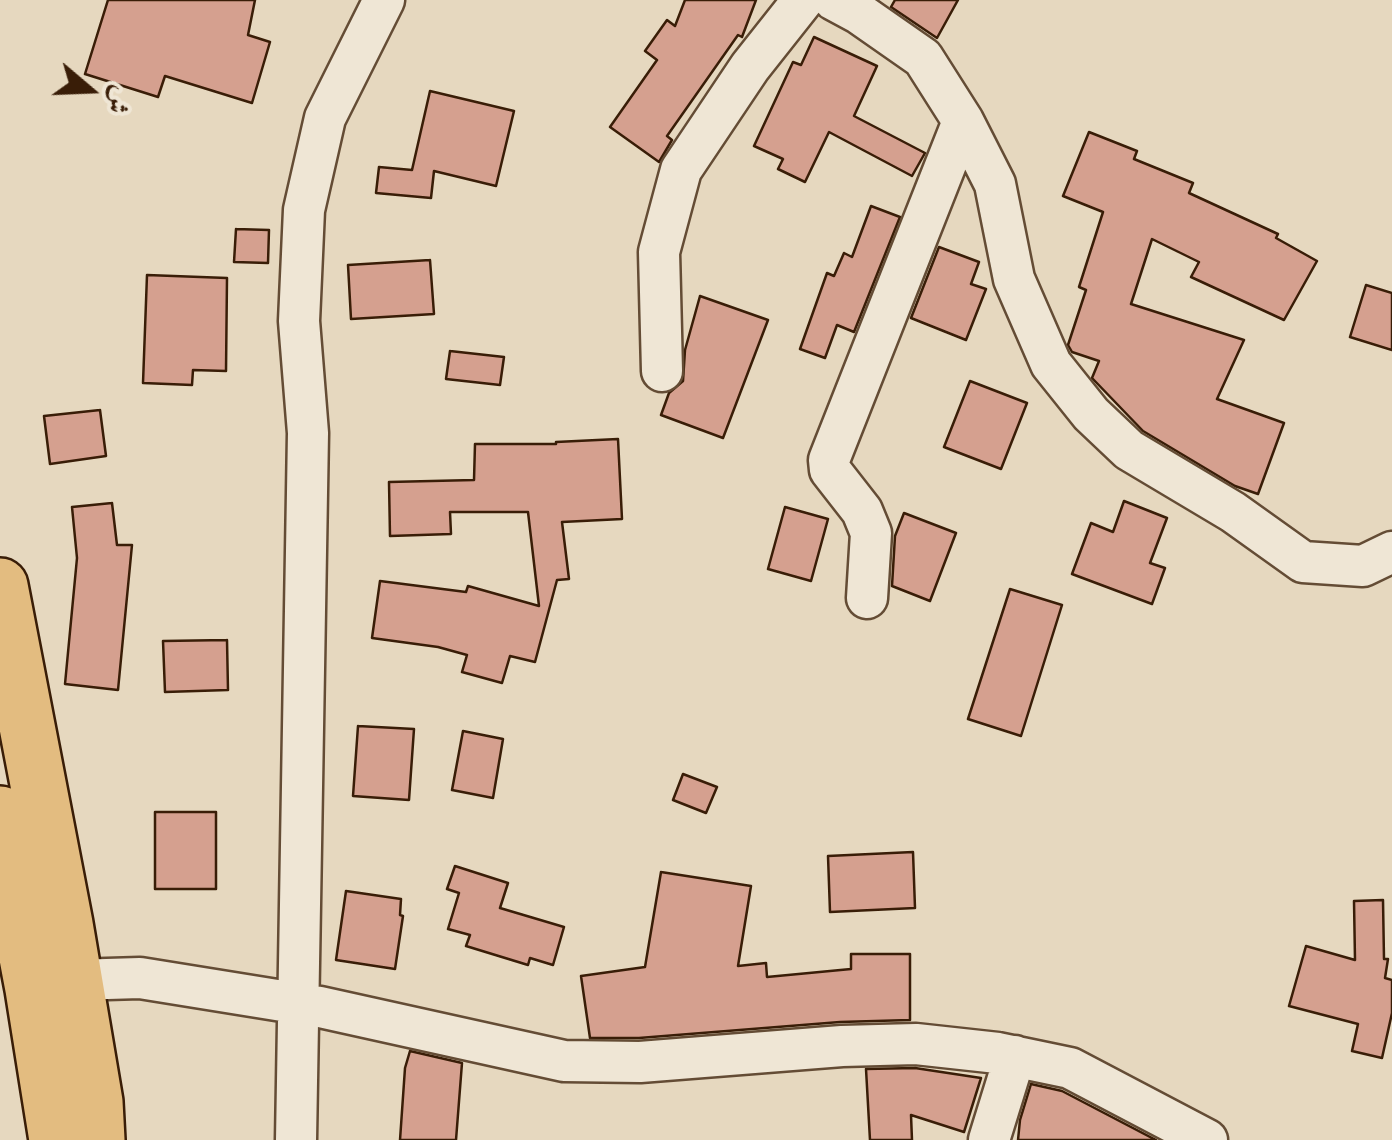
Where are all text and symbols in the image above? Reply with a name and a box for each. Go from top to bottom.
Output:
north arrow [40,40,140,140]
text: ش [98,81,140,119]

